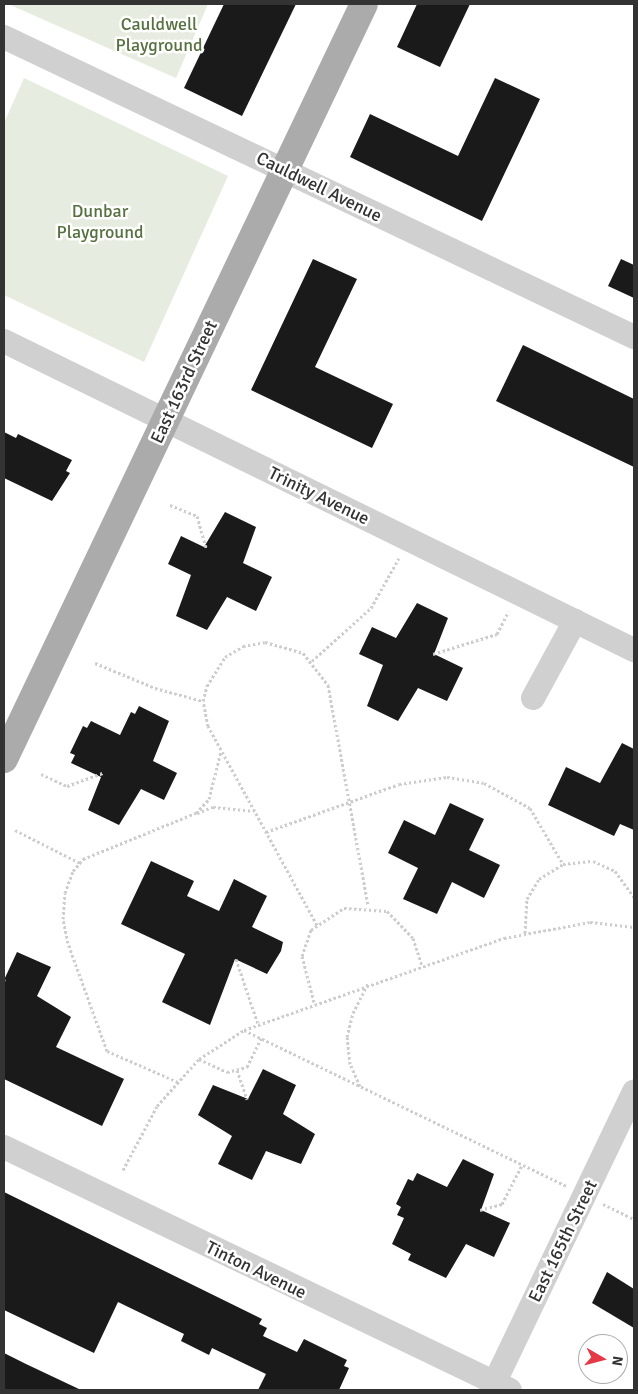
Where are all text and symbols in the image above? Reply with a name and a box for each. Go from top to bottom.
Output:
park label: Cauldwell Playground [115,14,203,56]
street label: Cauldwell Avenue [253,147,385,227]
park label: Dunbar Playground [56,201,144,243]
street label: East 163rd Street [146,317,222,447]
street label: Trinity Avenue [265,462,373,530]
street label: East 165th Street [524,1176,602,1306]
street label: Tinton Avenue [202,1236,310,1304]
north arrow [578,1334,628,1384]
text: N [608,1355,626,1367]

